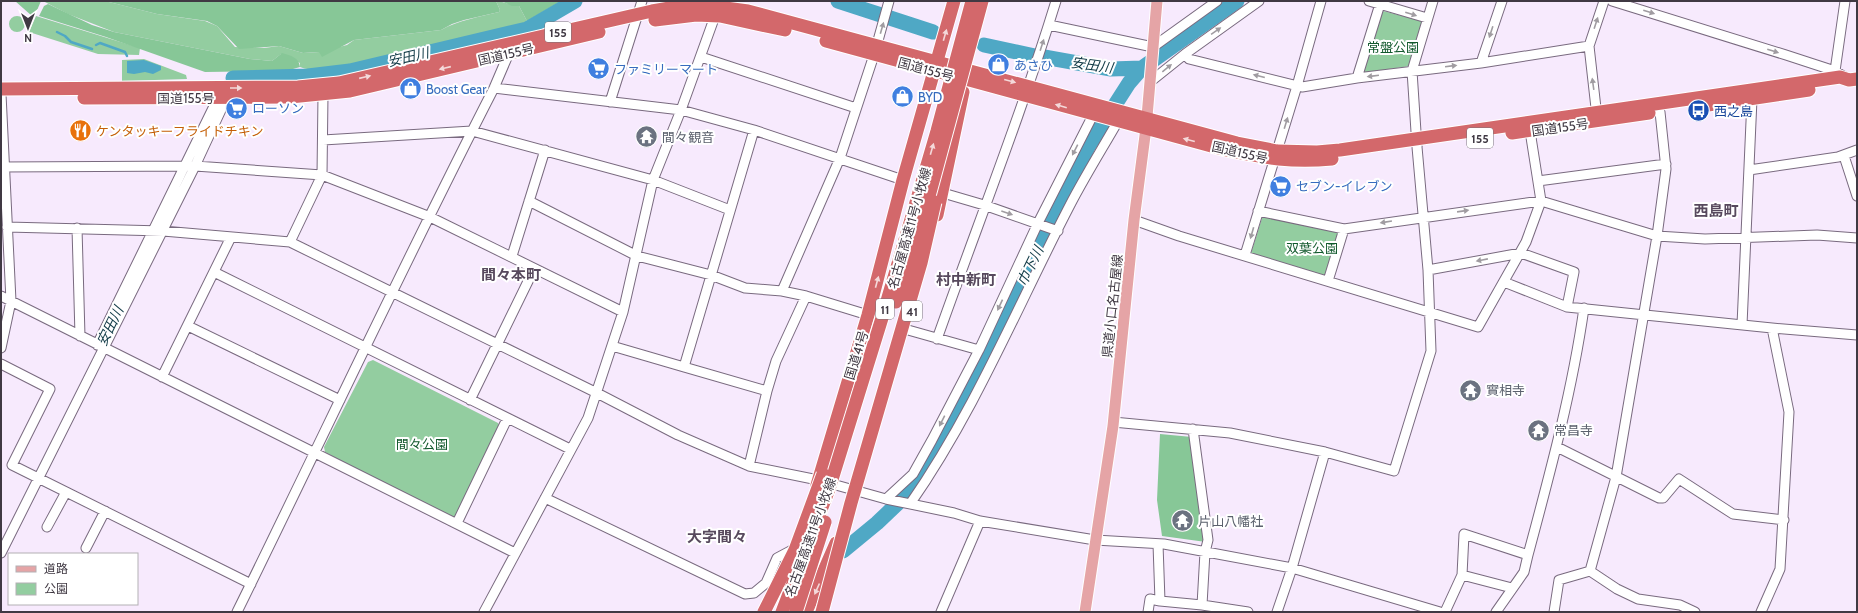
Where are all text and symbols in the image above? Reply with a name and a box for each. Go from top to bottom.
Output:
north arrow [8,8,48,48]
one-way arrow [1643,10,1655,16]
one-way arrow [1406,11,1418,17]
one-way arrow [1593,17,1599,29]
one-way arrow [879,21,885,33]
road number: 155 [545,22,571,42]
one-way arrow [1488,26,1494,38]
one-way arrow [1211,27,1222,35]
one-way arrow [942,29,948,41]
text: N [24,31,32,45]
one-way arrow [1039,39,1045,51]
park label: 常盤公園 [1367,39,1419,55]
street label: 国道155号 [476,40,536,68]
water label: 安田川 [386,43,432,70]
one-way arrow [1768,48,1780,54]
shop icon: あさひ [985,52,1011,78]
water label: 安田川 [1070,53,1116,77]
street label: 国道155号 [896,54,956,84]
supermarket icon: ファミリーマート [585,56,611,82]
place label: あさひ [1014,57,1053,73]
place label: ファミリーマート [614,61,718,77]
one-way arrow [1445,63,1457,70]
one-way arrow [1162,64,1173,72]
one-way arrow [439,66,451,72]
one-way arrow [1253,73,1266,79]
one-way arrow [1367,73,1379,79]
one-way arrow [359,74,371,80]
shop icon: Boost Gear [397,76,423,102]
one-way arrow [1004,78,1016,84]
one-way arrow [1590,78,1596,90]
place label: Boost Gear [426,81,487,97]
shop icon: BYD [890,84,916,110]
one-way arrow [230,85,243,91]
place label: BYD [918,89,942,105]
street label: 国道155号 [157,90,215,106]
supermarket icon: ローソン [223,95,249,121]
bus stop icon: 西之島 [1685,98,1711,124]
place label: ローソン [252,100,304,116]
one-way arrow [1055,103,1067,109]
place label: 西之島 [1714,103,1753,119]
street label: 国道155号 [1531,115,1589,139]
one-way arrow [1283,117,1289,129]
restaurant icon: ケンタッキーフライドチキン [68,118,94,144]
place label: ケンタッキーフライドチキン [96,123,263,139]
temple icon: 間々観音 [634,124,660,150]
road number: 155 [1467,128,1493,148]
place label: 間々観音 [662,129,714,145]
one-way arrow [1183,137,1195,143]
street label: 国道155号 [1210,138,1270,166]
one-way arrow [929,143,935,155]
one-way arrow [1072,144,1078,155]
street label: 名古屋高速11号小牧線 [884,165,934,291]
supermarket icon: セブン-イレブン [1268,173,1294,199]
place label: セブン-イレブン [1296,178,1393,194]
district label: 西島町 [1693,202,1739,220]
one-way arrow [1457,208,1469,214]
one-way arrow [1001,210,1013,216]
one-way arrow [1380,219,1392,225]
one-way arrow [1248,227,1254,239]
park label: 双葉公園 [1286,240,1338,256]
water label: 巾下川 [1013,241,1048,289]
street label: 県道小口名古屋線 [1099,253,1125,359]
one-way arrow [1476,257,1488,263]
district label: 間々本町 [481,266,541,284]
district label: 村中新町 [936,271,996,289]
one-way arrow [874,276,880,288]
road number: 11 [876,299,894,319]
one-way arrow [997,299,1003,310]
water label: 安田川 [93,301,128,349]
road number: 41 [902,301,922,321]
street label: 国道41号 [841,328,871,382]
temple icon: 實相寺 [1458,377,1484,403]
place label: 實相寺 [1486,382,1525,398]
one-way arrow [939,415,946,427]
temple icon: 常昌寺 [1526,417,1552,443]
place label: 常昌寺 [1554,422,1593,438]
park label: 間々公園 [396,436,448,452]
street label: 名古屋高速11号小牧線 [781,475,839,599]
temple icon: 片山八幡社 [1169,508,1195,534]
place label: 片山八幡社 [1198,513,1263,529]
district label: 大字間々 [687,528,747,546]
legend [8,553,138,605]
text: 道路 [44,561,68,576]
text: 公園 [44,581,68,596]
one-way arrow [813,583,819,595]

